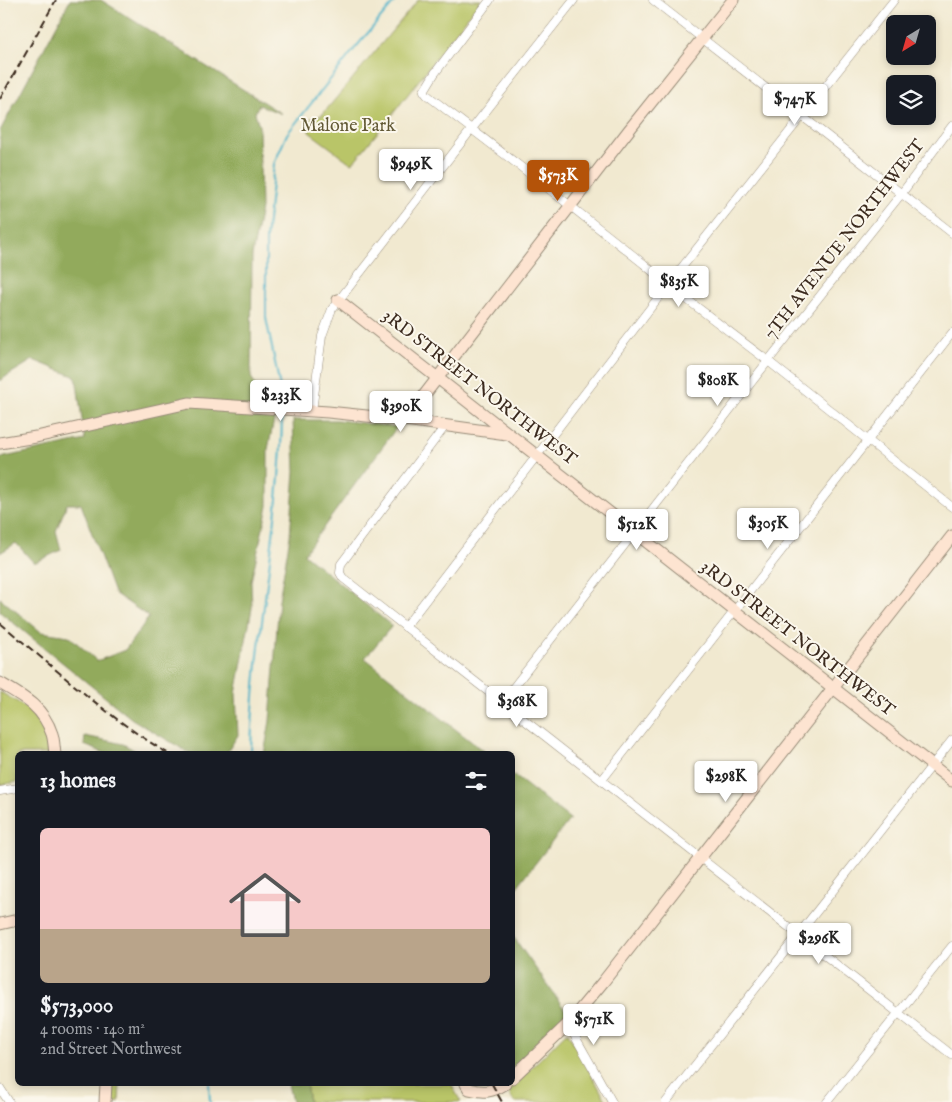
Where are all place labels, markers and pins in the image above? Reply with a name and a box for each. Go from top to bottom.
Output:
pin: $747K [760,84,830,126]
pin: $949K [376,148,446,191]
pin: $573K [523,160,593,202]
pin: $835K [644,266,714,308]
pin: $808K [683,364,753,407]
pin: $233K [246,380,316,422]
pin: $390K [366,390,436,433]
pin: $512K [602,508,672,551]
pin: $305K [733,508,803,550]
pin: $368K [482,686,552,728]
pin: $298K [691,760,761,803]
pin: $296K [784,922,854,965]
pin: $571K [559,1004,629,1046]

